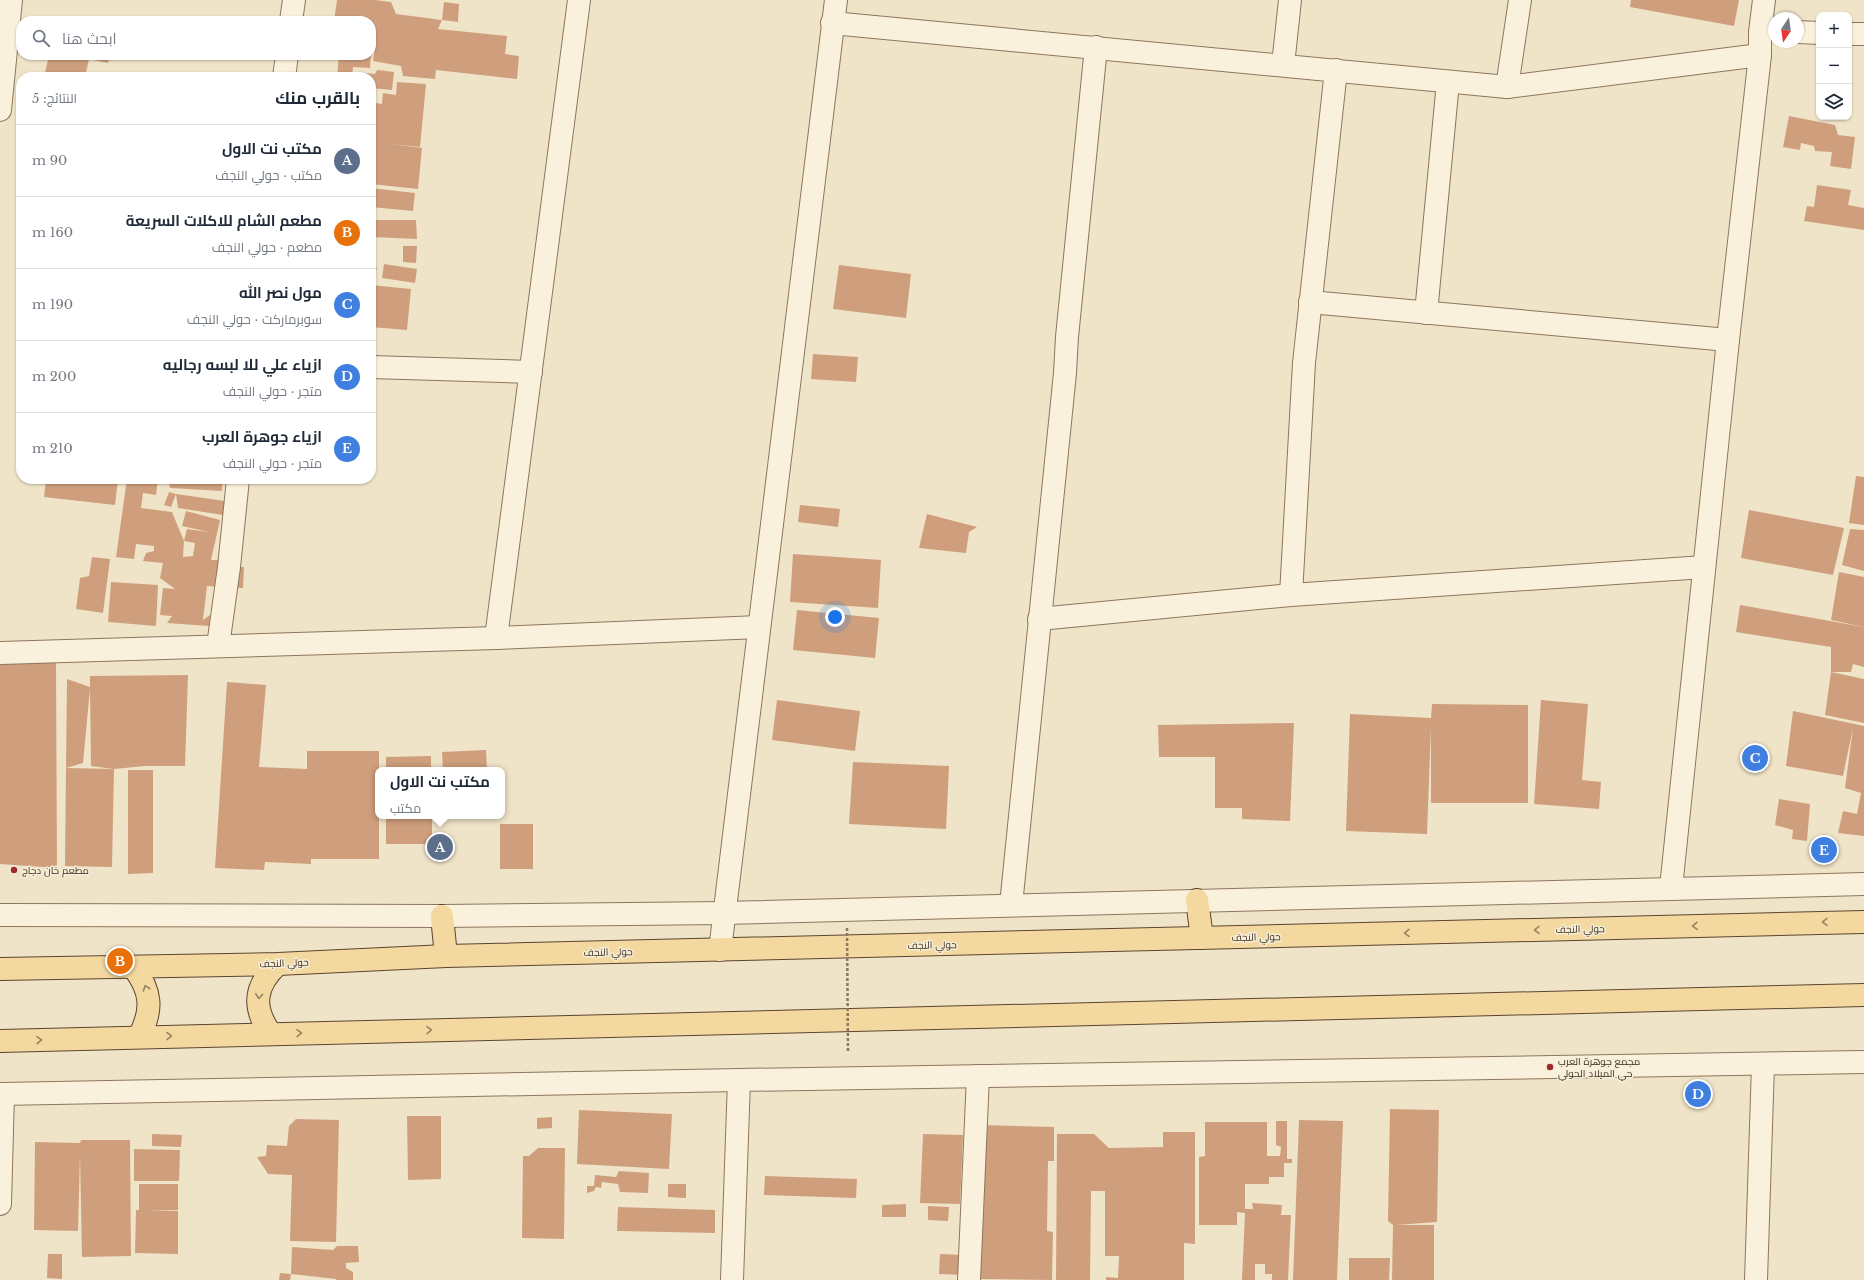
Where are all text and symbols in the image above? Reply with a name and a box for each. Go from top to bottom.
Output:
north arrow [1768,12,1804,48]
map controls [1816,12,1852,120]
button: + [1816,12,1852,48]
search box [16,16,376,60]
icon: search [30,27,52,49]
text: ابحث هنا [62,29,116,48]
button: − [1816,48,1852,84]
button: layers [1816,84,1852,120]
text: بالقرب منك [275,88,360,109]
text: النتائج: 5 [32,90,77,107]
text: مكتب نت الاول [222,139,322,158]
text: 90 m [32,152,67,169]
text: A [342,152,352,169]
text: مكتب · حولي النجف [215,167,322,184]
text: مطعم الشام للاكلات السريعة [126,211,322,230]
text: 160 m [32,224,73,241]
text: B [342,224,352,241]
text: مطعم · حولي النجف [212,239,322,256]
text: مول نصر الله [239,283,322,302]
text: 190 m [32,296,73,313]
text: C [342,296,352,313]
text: سوبرماركت · حولي النجف [187,311,322,328]
text: ازياء علي للا لبسه رجاليه [163,355,322,374]
text: 200 m [32,368,76,385]
text: D [341,368,353,385]
text: متجر · حولي النجف [223,383,322,400]
text: ازياء جوهرة العرب [202,427,322,446]
text: 210 m [32,440,73,457]
text: E [342,440,352,457]
text: متجر · حولي النجف [223,455,322,472]
your location [825,607,845,627]
pin: C [1742,743,1768,773]
popup [375,767,505,819]
text: مكتب نت الاول [390,772,490,791]
text: مكتب [390,800,421,817]
pin: A [427,832,453,862]
pin: E [1811,835,1837,865]
place label: مطعم خان دجاج [22,864,89,878]
marker: مطعم خان دجاج [9,865,19,875]
one-way arrow [1822,918,1828,927]
street label: حولي النجف [1555,922,1605,937]
one-way arrow [1692,922,1698,930]
one-way arrow [1534,925,1540,934]
one-way arrow [1404,929,1410,937]
street label: حولي النجف [1231,930,1281,945]
street label: حولي النجف [907,938,957,953]
street label: حولي النجف [583,945,633,960]
pin: B [107,946,133,976]
street label: حولي النجف [259,956,309,971]
one-way arrow [142,984,150,991]
one-way arrow [255,993,264,999]
one-way arrow [426,1026,432,1034]
one-way arrow [296,1029,302,1038]
one-way arrow [166,1032,172,1041]
one-way arrow [36,1035,42,1044]
place label: مجمع جوهرة العرب حي الميلاد الحولي [1558,1055,1640,1081]
marker: مجمع جوهرة العرب حي الميلاد الحولي [1545,1062,1555,1072]
pin: D [1685,1079,1711,1109]

